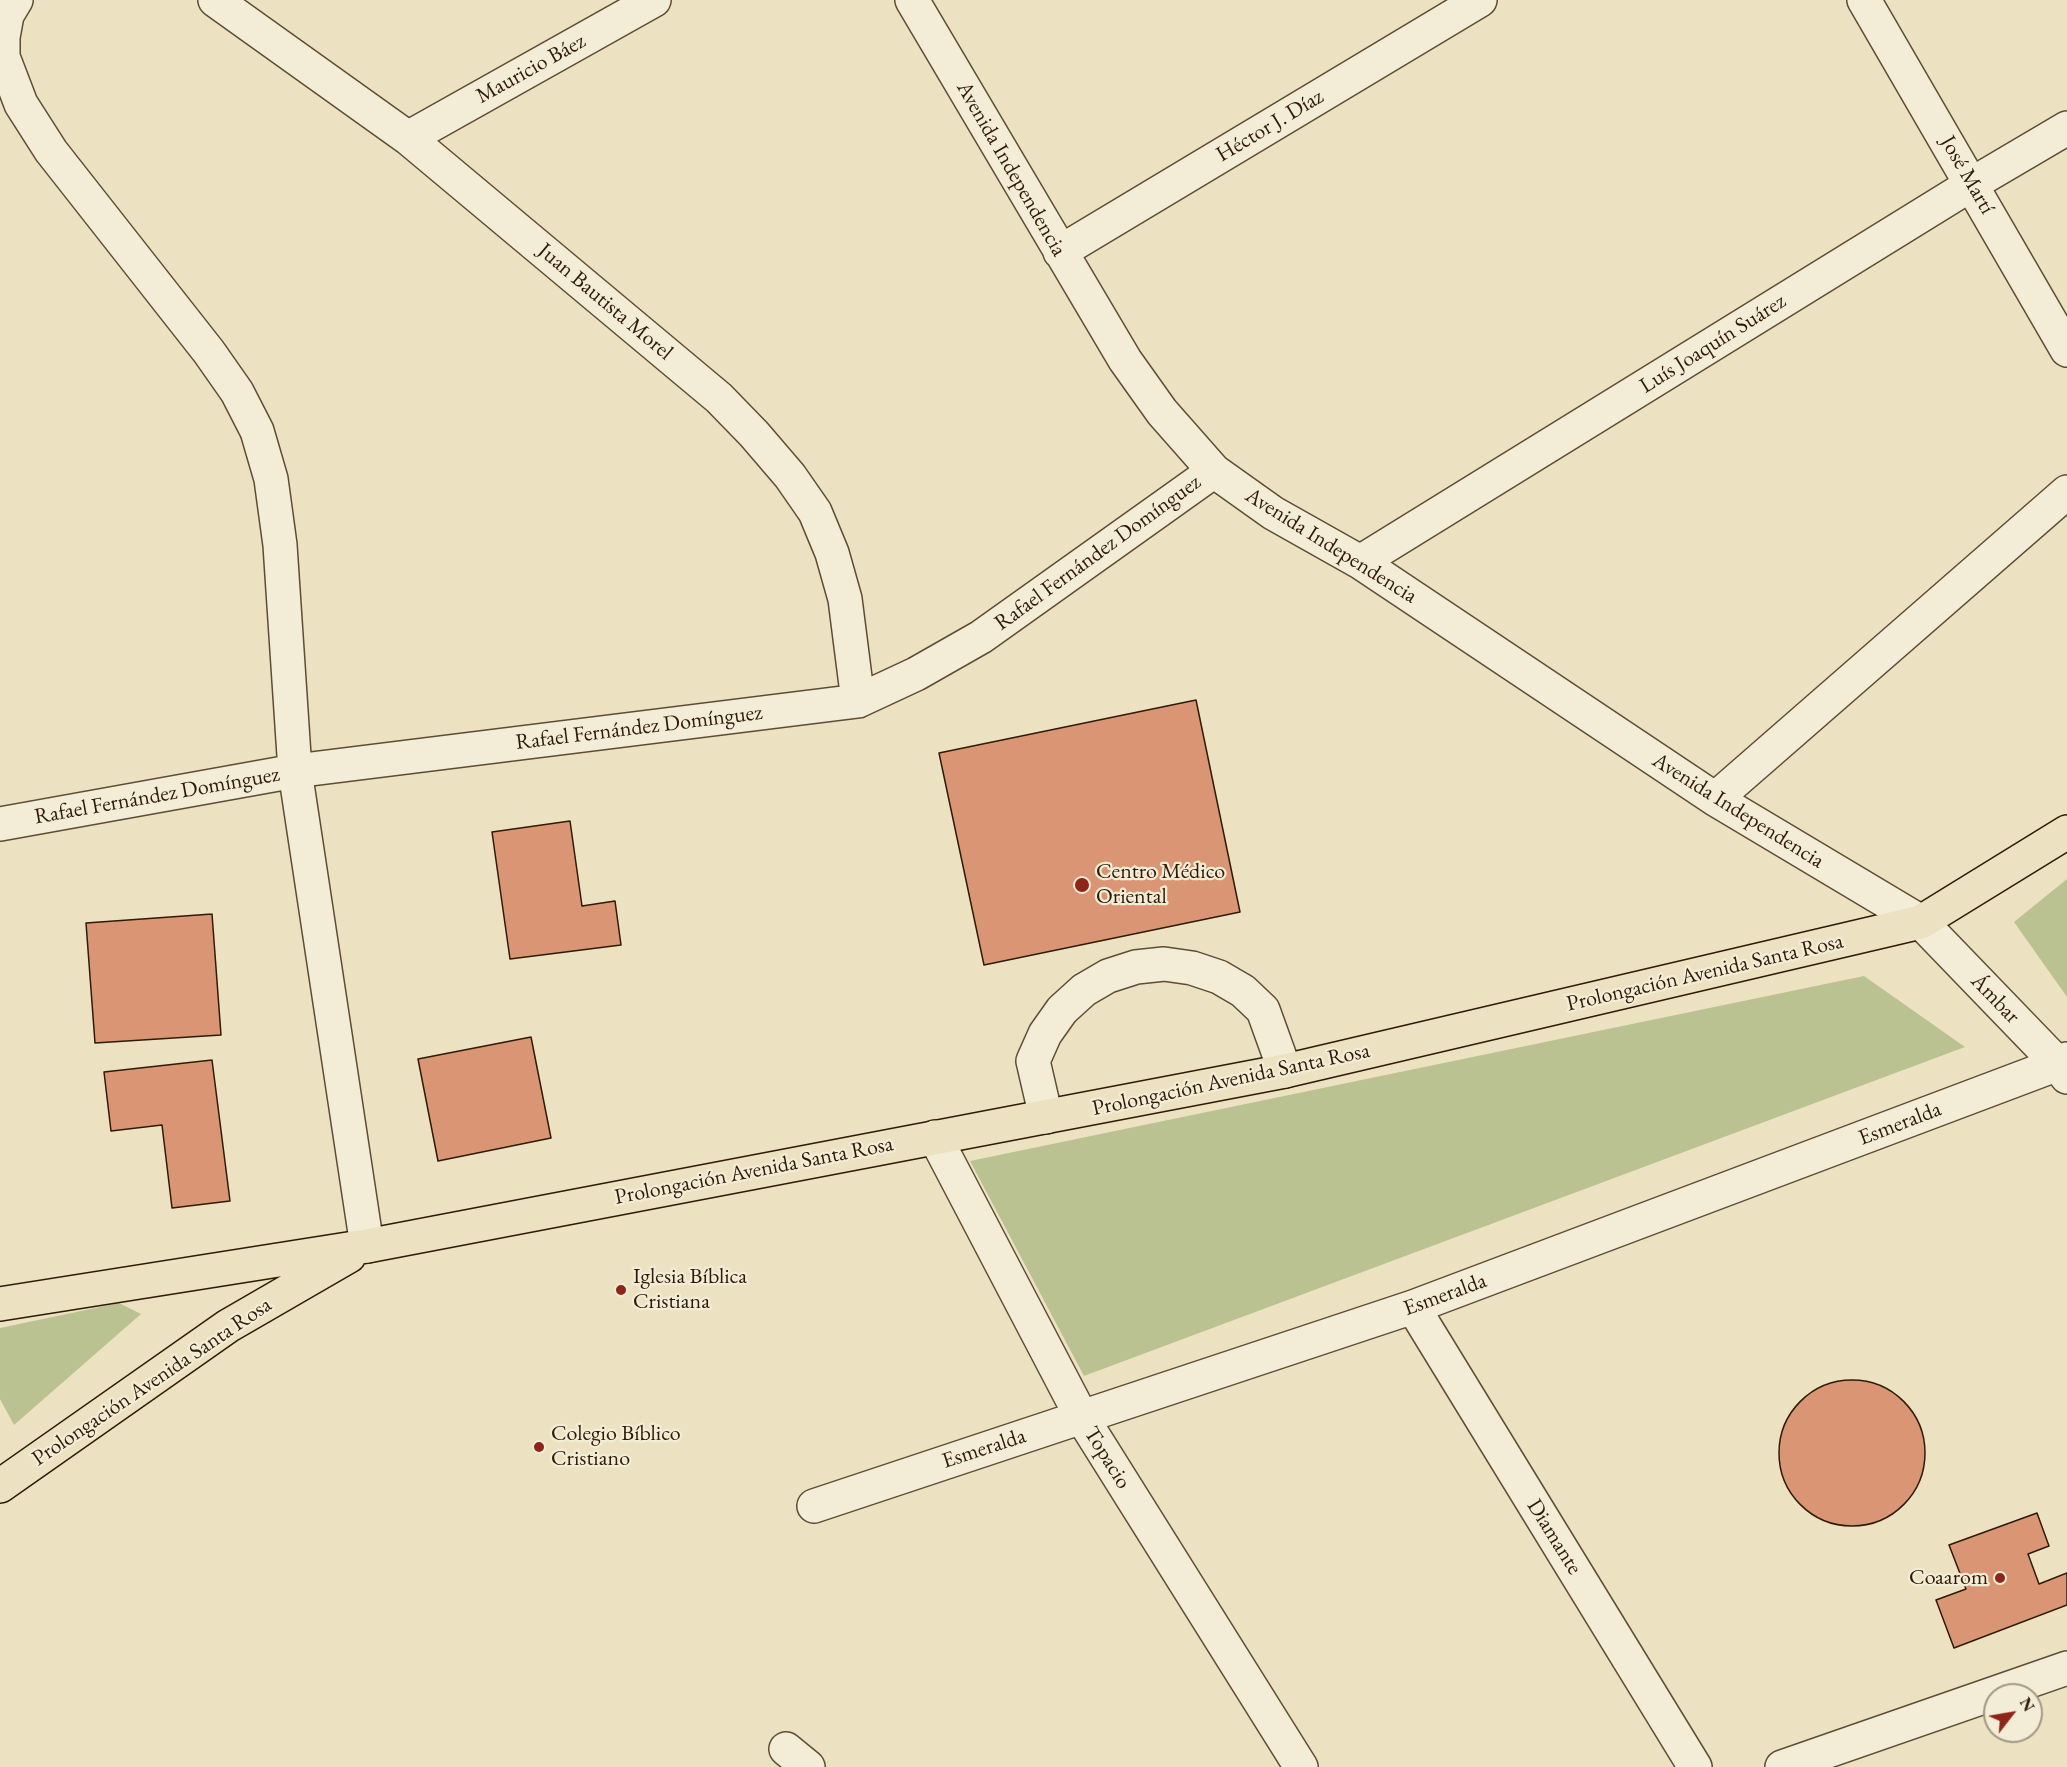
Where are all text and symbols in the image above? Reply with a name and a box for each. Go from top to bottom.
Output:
street label: Mauricio Báez [472,28,590,110]
street label: Avenida Independencia [950,77,1072,261]
street label: Héctor J. Díaz [1212,84,1328,168]
street label: José Martí [1934,131,2000,219]
street label: Juan Bautista Morel [532,238,678,366]
street label: Luís Joaquín Suárez [1635,288,1791,400]
street label: Rafael Fernández Domínguez [990,469,1206,637]
street label: Avenida Independencia [1240,482,1422,610]
street label: Rafael Fernández Domínguez [514,700,764,756]
street label: Avenida Independencia [1647,747,1829,875]
street label: Rafael Fernández Domínguez [32,761,282,831]
place label: Centro Médico Oriental [1096,859,1225,910]
marker: Centro Médico Oriental [1073,876,1091,894]
street label: Prolongación Avenida Santa Rosa [1564,928,1846,1018]
street label: Ámbar [1965,968,2025,1030]
street label: Prolongación Avenida Santa Rosa [1090,1038,1372,1122]
street label: Esmeralda [1855,1096,1945,1152]
street label: Prolongación Avenida Santa Rosa [612,1131,896,1211]
place label: Iglesia Bíblica Cristiana [633,1264,747,1316]
street label: Esmeralda [1400,1268,1490,1322]
marker: Iglesia Bíblica Cristiana [614,1283,628,1297]
street label: Prolongación Avenida Santa Rosa [27,1292,277,1472]
place label: Colegio Bíblico Cristiano [551,1421,681,1472]
street label: Topacio [1078,1422,1136,1494]
street label: Esmeralda [939,1423,1029,1475]
marker: Colegio Bíblico Cristiano [532,1440,546,1454]
street label: Diamante [1521,1494,1587,1580]
place label: Coaarom [1909,1565,1988,1591]
marker: Coaarom [1993,1571,2007,1585]
north arrow [1983,1683,2043,1743]
text: N [2015,1694,2039,1715]

